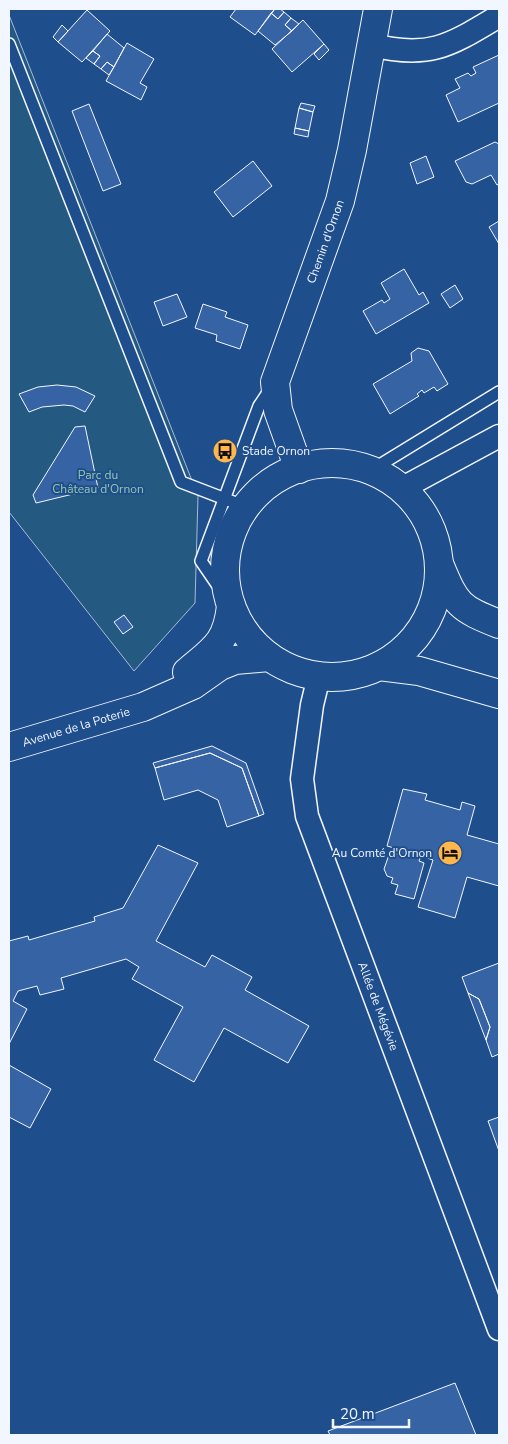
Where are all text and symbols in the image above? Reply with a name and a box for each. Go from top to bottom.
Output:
street label: Chemin d'Ornon [303,198,348,286]
bus stop icon: Stade Ornon [212,438,238,464]
place label: Stade Ornon [242,443,310,459]
park label: Parc du Château d'Ornon [52,467,144,497]
street label: Avenue de la Poterie [20,703,132,751]
hotel icon: Au Comté d'Ornon [437,840,463,866]
place label: Au Comté d'Ornon [332,845,432,861]
street label: Allée de Mégévie [354,960,402,1053]
scale bar [333,1396,409,1428]
text: 20 m [340,1404,375,1424]

